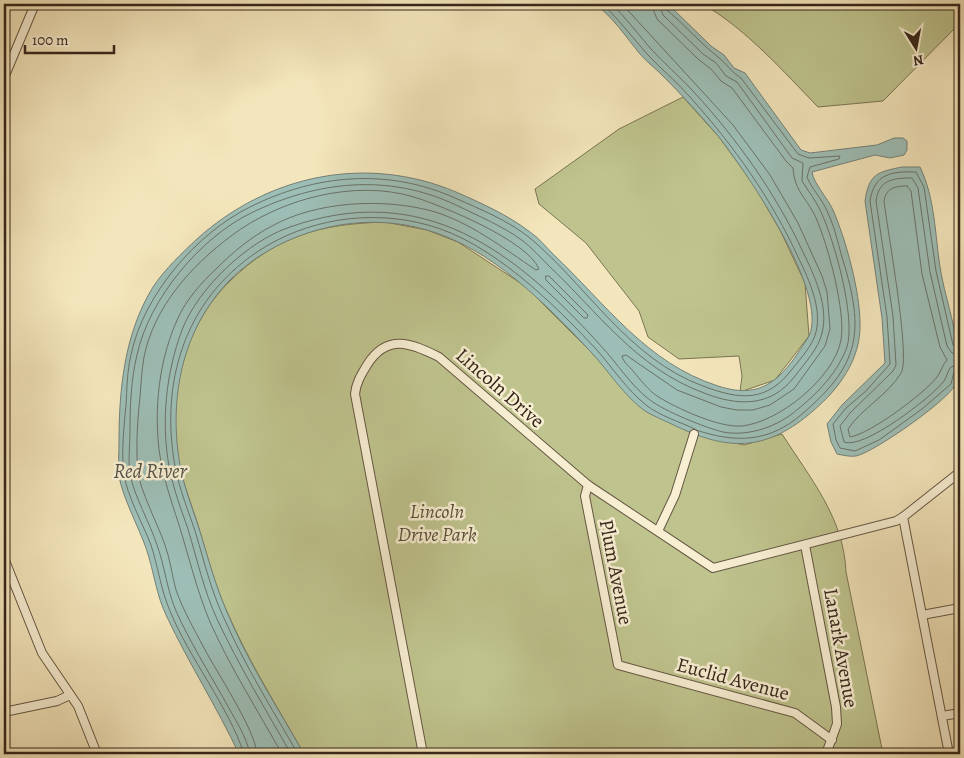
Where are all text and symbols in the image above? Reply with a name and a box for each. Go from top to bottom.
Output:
scale bar [25,22,114,54]
north arrow [892,22,942,72]
text: 100 m [32,30,69,50]
text: N [912,50,925,71]
street label: Lincoln Drive [450,342,550,434]
water label: Red River [113,457,187,485]
park label: Lincoln Drive Park [397,498,477,548]
street label: Plum Avenue [593,517,639,627]
street label: Lanark Avenue [817,586,865,710]
street label: Euclid Avenue [674,651,792,707]

